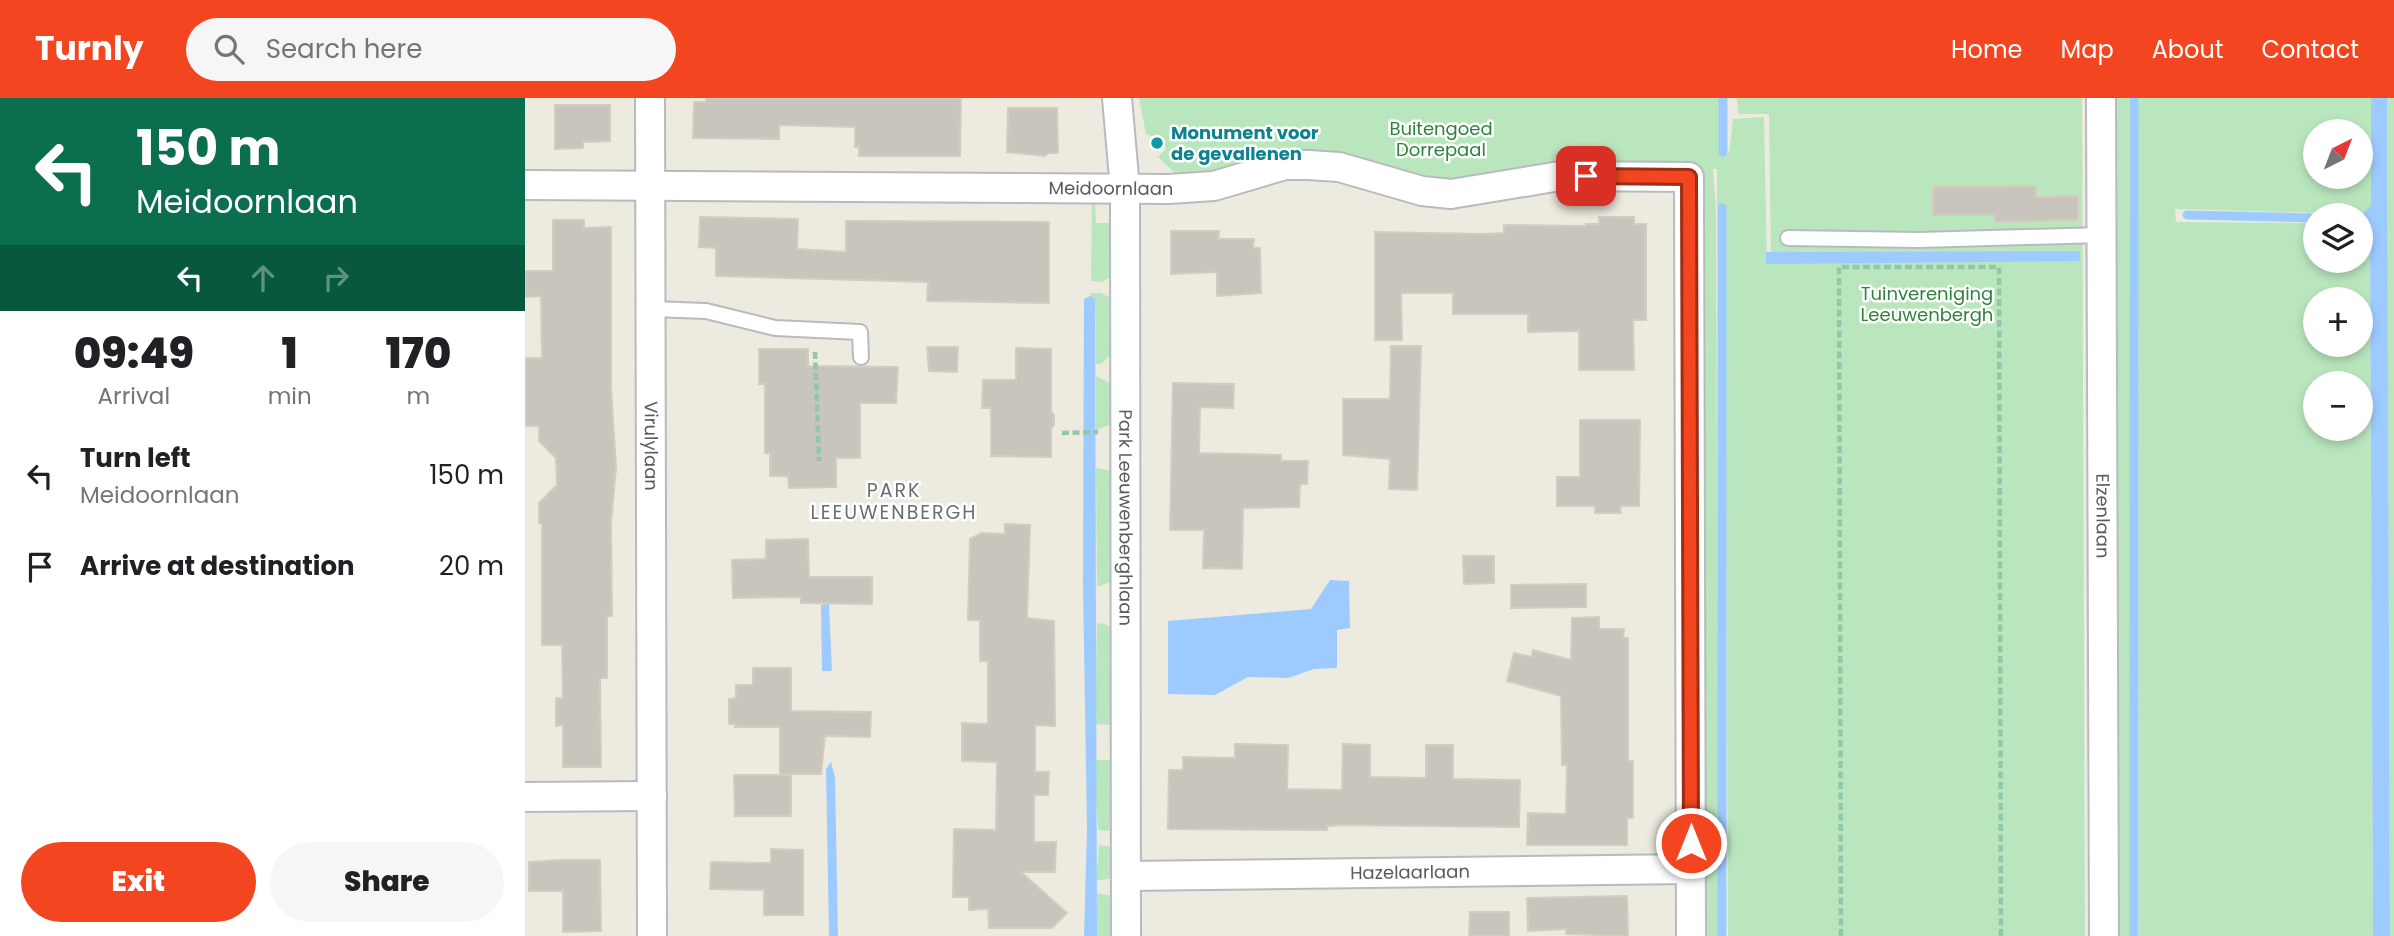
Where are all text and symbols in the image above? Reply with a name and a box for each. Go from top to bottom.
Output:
search box [186,18,676,81]
text: Turnly [35,25,144,72]
icon: search [210,30,248,68]
text: Search here [266,31,422,67]
text: Home [1951,33,2023,66]
text: Map [2061,33,2114,66]
text: About [2152,33,2223,66]
text: Contact [2261,33,2359,66]
text: 150 m [136,114,281,182]
park label: Buitengoed Dorrepaal [1389,116,1493,162]
north arrow [2303,119,2373,189]
map controls [2303,119,2373,441]
place label: Monument voor de gevallenen [1171,120,1319,166]
icon: left [21,126,112,217]
marker: Monument voor de gevallenen [1149,135,1165,151]
pin [1556,146,1616,206]
icon: arrive [1567,157,1605,195]
street label: Meidoornlaan [1048,175,1174,201]
text: Meidoornlaan [136,179,358,224]
button: layers [2303,203,2373,273]
icon: left [171,259,209,297]
icon: ahead [244,259,282,297]
icon: right [317,259,355,297]
park label: Tuinvereniging Leeuwenbergh [1861,281,1993,327]
button: + [2303,287,2373,357]
text: 09:49 [74,324,194,383]
text: 1 [282,324,298,383]
text: 170 [385,324,451,383]
button: − [2303,371,2373,441]
text: Arrival [98,380,170,412]
text: min [268,380,312,412]
text: m [407,380,430,412]
street label: Virulylaan [639,401,664,491]
street label: Park Leeuwenberghlaan [1113,409,1139,626]
text: Turn left [80,440,191,476]
icon: left [21,457,59,495]
text: 150 m [429,457,504,493]
street label: Elzenlaan [2090,474,2116,558]
district label: PARK LEEUWENBERGH [810,477,978,526]
text: Meidoornlaan [80,479,239,511]
icon: arrive [21,548,59,586]
text: Arrive at destination [80,548,355,584]
text: 20 m [439,548,504,584]
position arrow [1654,806,1728,880]
button: Exit [21,842,256,922]
button: Share [270,842,504,922]
street label: Hazelaarlaan [1350,859,1470,885]

